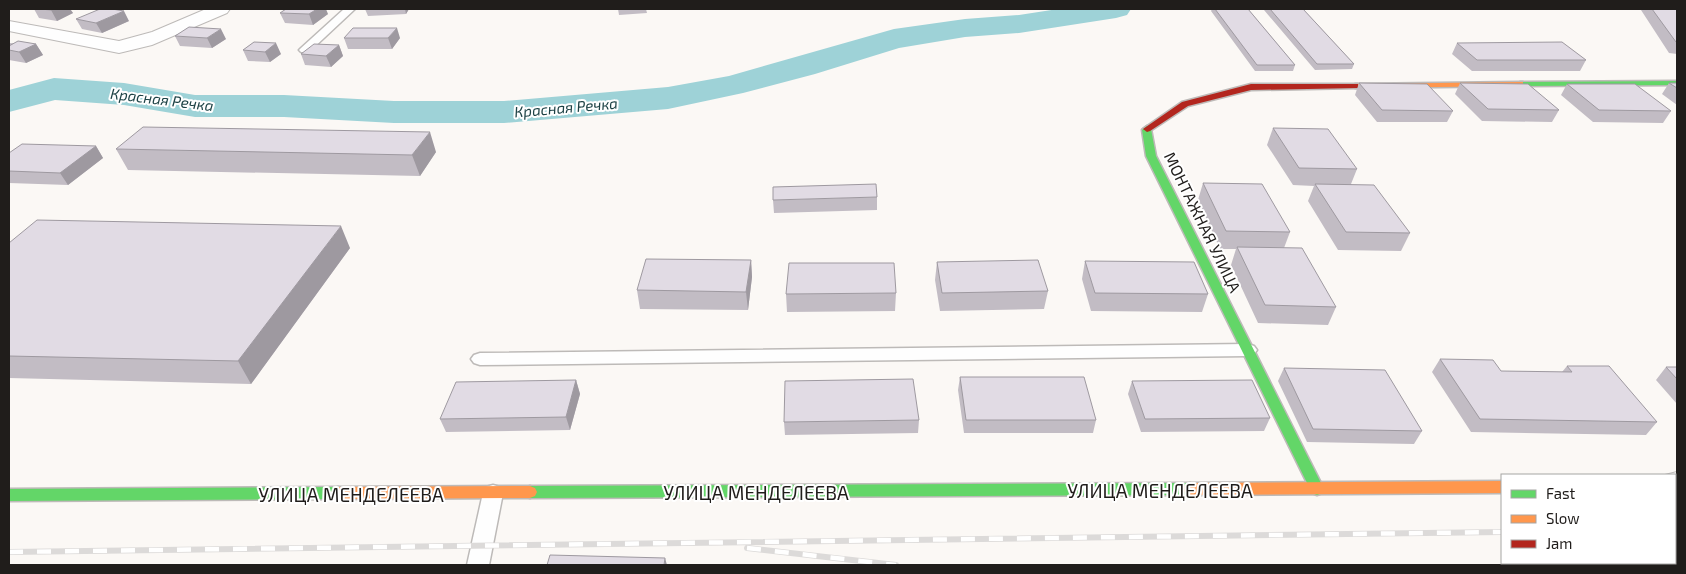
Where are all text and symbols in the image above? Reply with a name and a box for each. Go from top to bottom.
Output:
water label: Красная Речка [109,84,215,114]
water label: Красная Речка [514,94,618,120]
street label: МОНТАЖНАЯ УЛИЦА [1161,149,1245,295]
legend [1501,474,1676,564]
street label: УЛИЦА МЕНДЕЛЕЕВА [1067,479,1253,502]
street label: УЛИЦА МЕНДЕЛЕЕВА [663,481,849,504]
street label: УЛИЦА МЕНДЕЛЕЕВА [258,483,444,506]
text: Fast [1546,484,1576,502]
text: Slow [1546,509,1580,527]
text: Jam [1546,534,1572,552]

